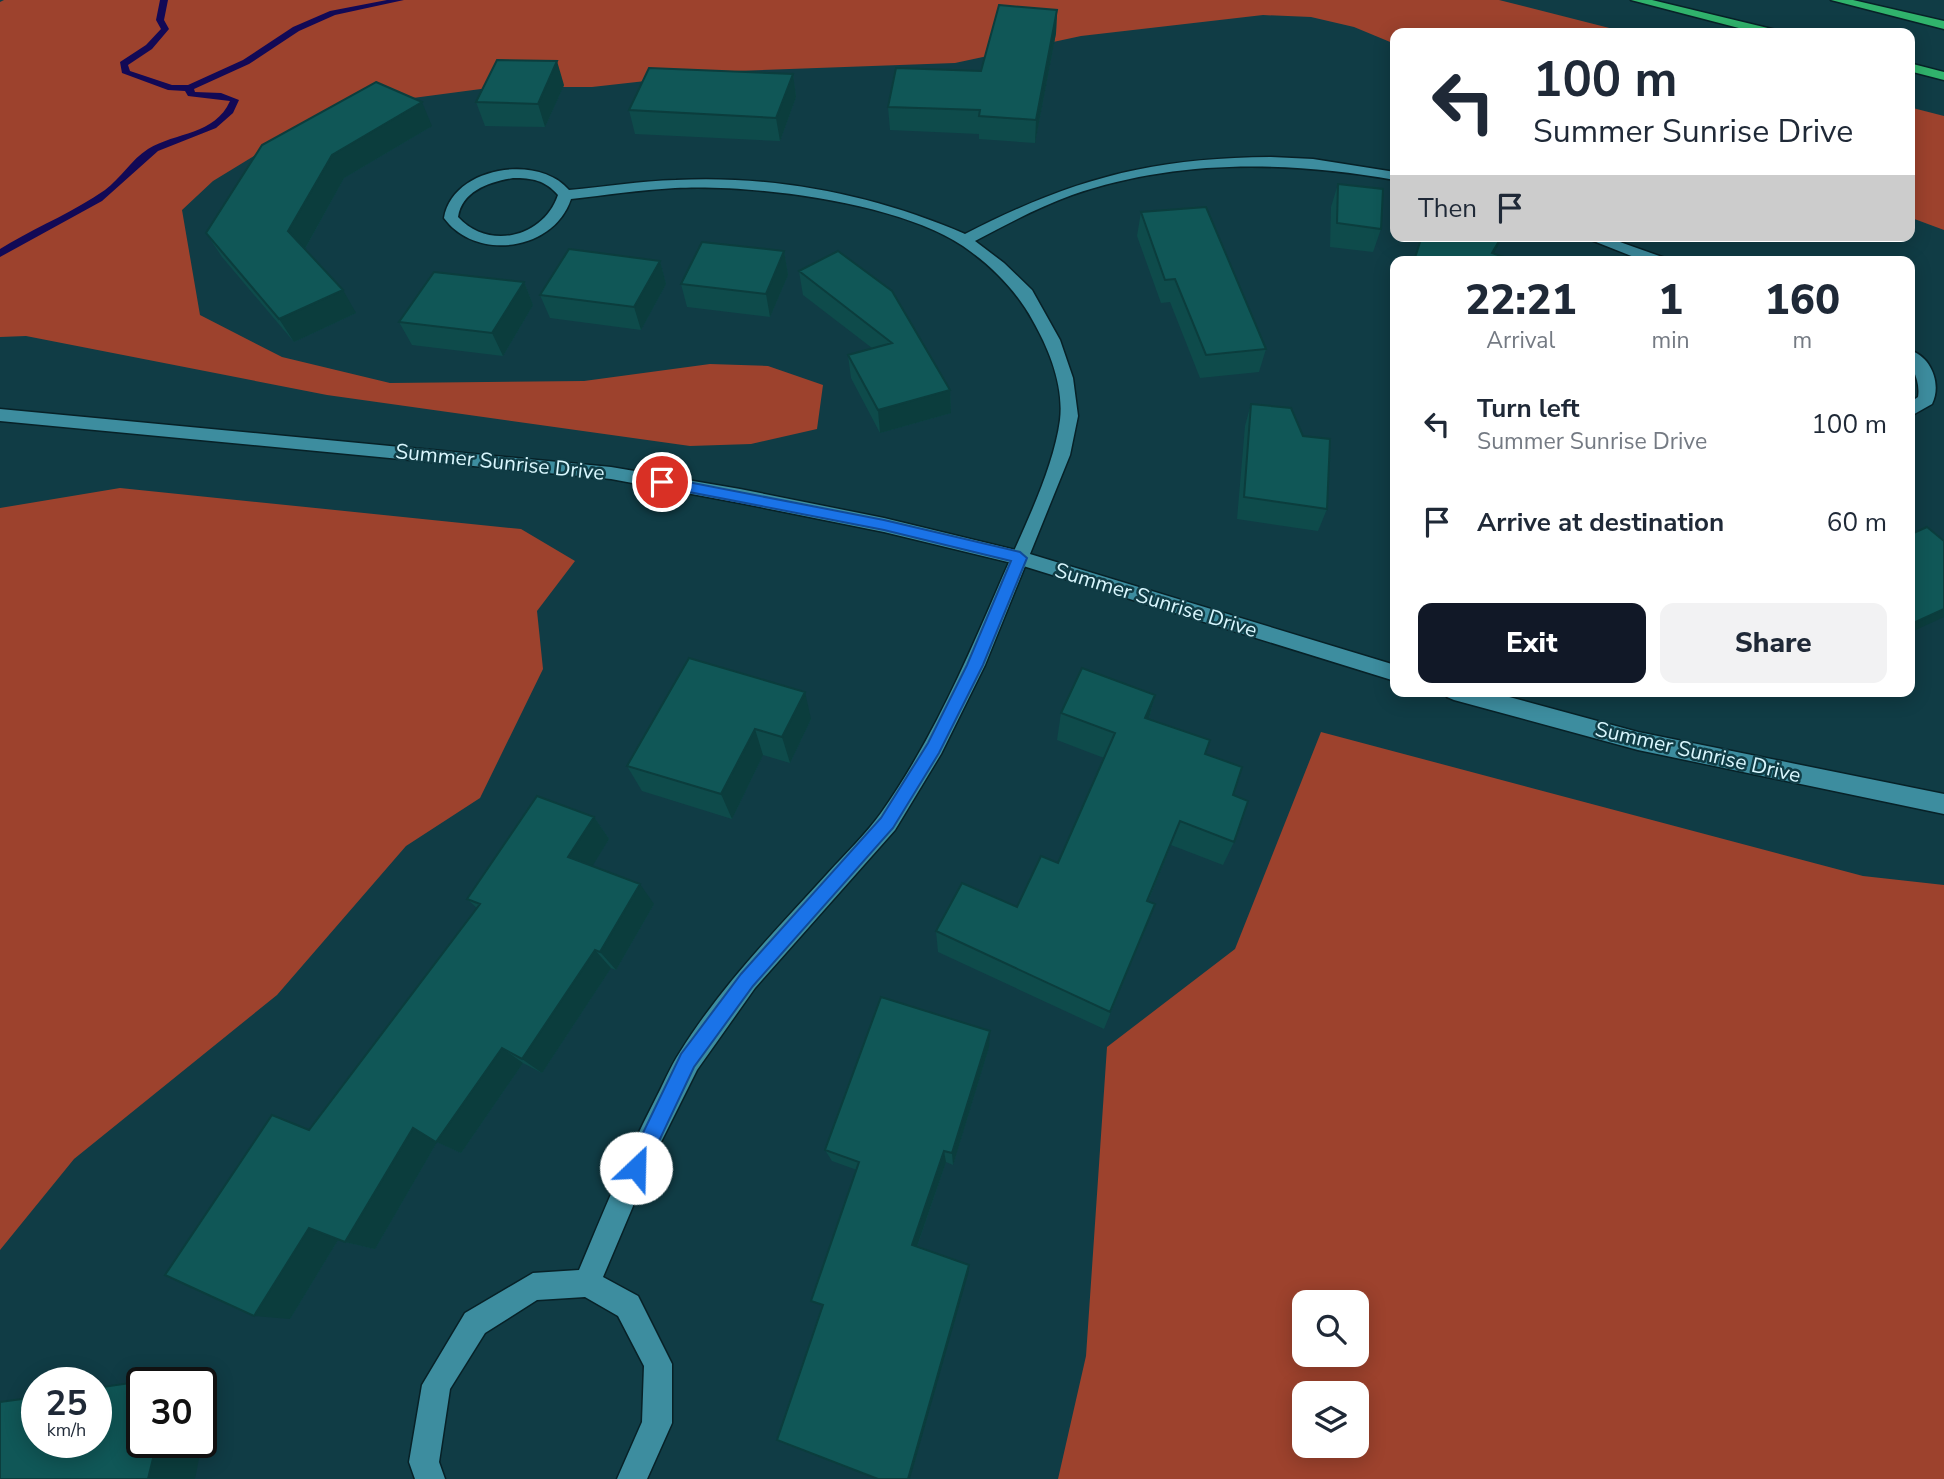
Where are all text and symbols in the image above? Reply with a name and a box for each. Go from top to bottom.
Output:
text: 100 m [1533,46,1677,113]
icon: left [1418,56,1509,147]
text: Summer Sunrise Drive [1533,110,1853,153]
icon: arrive [1491,189,1529,227]
text: Then [1418,191,1477,226]
text: 22:21 [1465,272,1577,329]
text: 1 [1658,272,1683,329]
text: 160 [1765,272,1840,329]
text: Arrival [1486,325,1555,356]
text: min [1652,325,1690,356]
text: m [1792,325,1812,356]
text: Turn left [1477,391,1580,426]
icon: left [1418,405,1456,443]
text: 100 m [1811,407,1887,442]
text: Summer Sunrise Drive [1477,426,1707,457]
street label: Summer Sunrise Drive [394,437,606,487]
pin [632,452,692,512]
icon: arrive [643,463,681,501]
icon: arrive [1418,503,1456,541]
text: Arrive at destination [1477,505,1724,540]
text: 60 m [1827,505,1887,540]
street label: Summer Sunrise Drive [1051,556,1261,644]
button: Exit [1418,603,1646,683]
button: Share [1660,603,1887,683]
street label: Summer Sunrise Drive [1592,715,1804,789]
position arrow [599,1131,673,1205]
map controls [1292,1290,1369,1458]
button: search [1292,1290,1369,1367]
speed limit sign: 30 [126,1367,217,1458]
text: 25 [45,1380,88,1427]
button: layers [1292,1381,1369,1458]
text: km/h [47,1418,86,1442]

